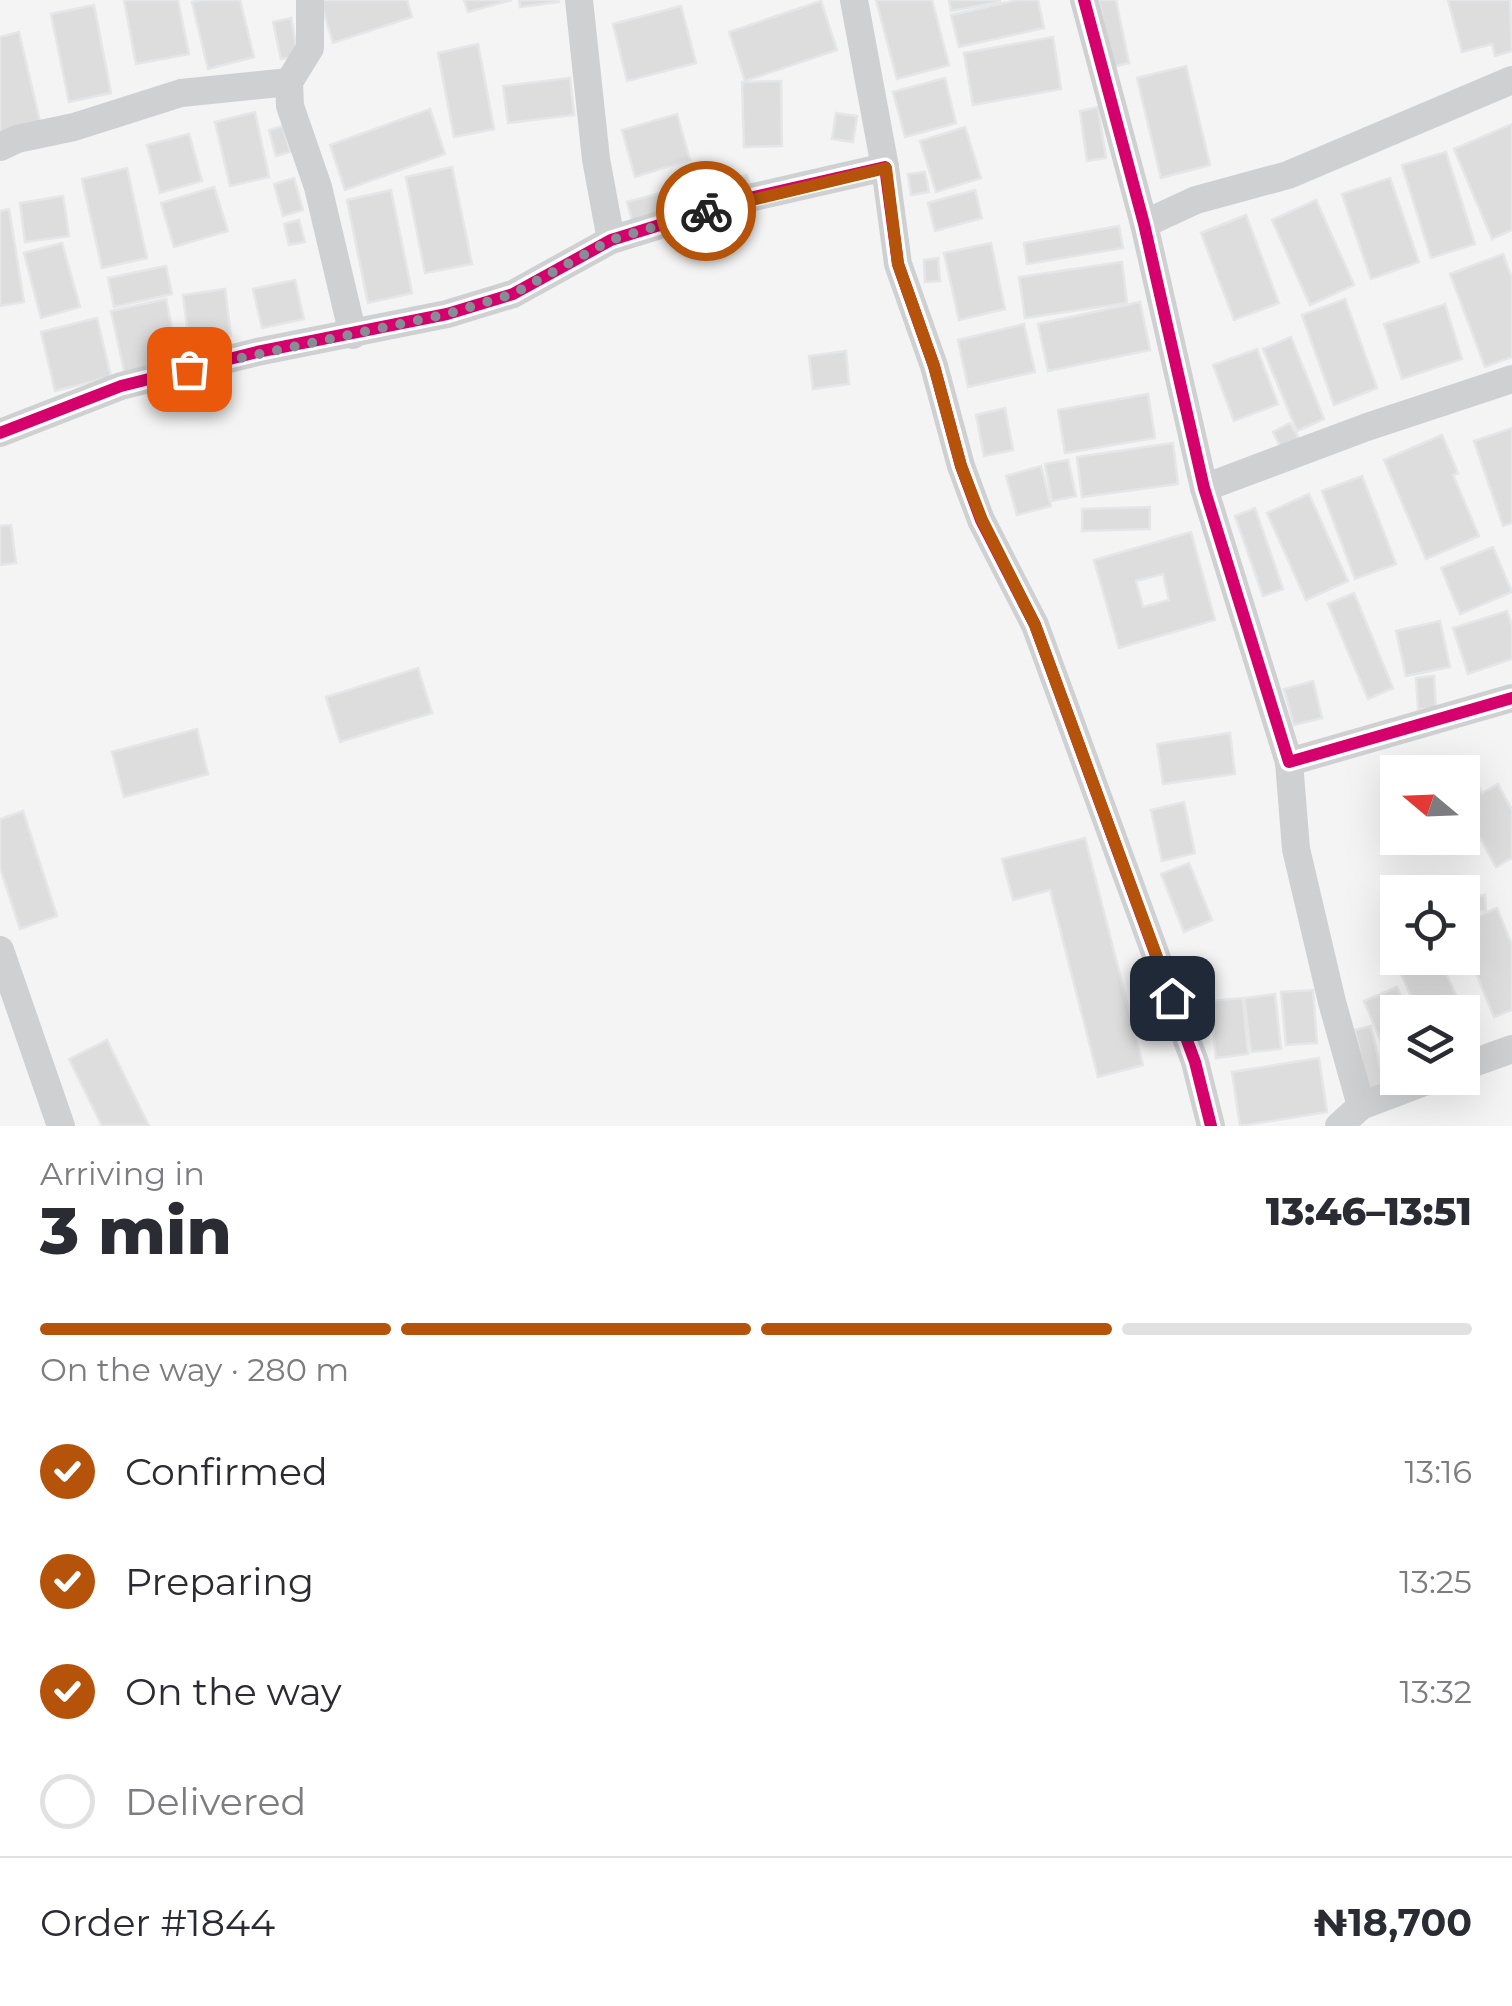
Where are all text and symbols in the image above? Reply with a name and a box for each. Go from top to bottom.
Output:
courier [656,161,756,261]
icon: bike [679,184,734,239]
pin [147,327,232,412]
icon: bag [162,342,217,397]
north arrow [1380,755,1480,855]
map controls [1380,755,1480,1095]
button: locate [1380,875,1480,975]
pin [1130,956,1215,1041]
icon: home [1145,971,1200,1026]
button: layers [1380,995,1480,1095]
text: Arriving in [40,1154,205,1193]
text: 13:46–13:51 [1266,1188,1472,1235]
text: 3 min [40,1191,232,1270]
text: On the way · 280 m [40,1350,349,1389]
icon: check [40,1444,95,1499]
text: Confirmed [125,1448,328,1495]
text: 13:16 [1405,1452,1472,1491]
icon: check [40,1554,95,1609]
text: Preparing [125,1558,314,1605]
text: 13:25 [1399,1562,1472,1601]
icon: check [40,1664,95,1719]
text: On the way [125,1668,342,1715]
text: 13:32 [1400,1672,1472,1711]
text: Delivered [125,1778,306,1825]
text: Order #1844 [40,1899,275,1946]
text: ₦18,700 [1314,1899,1472,1946]

